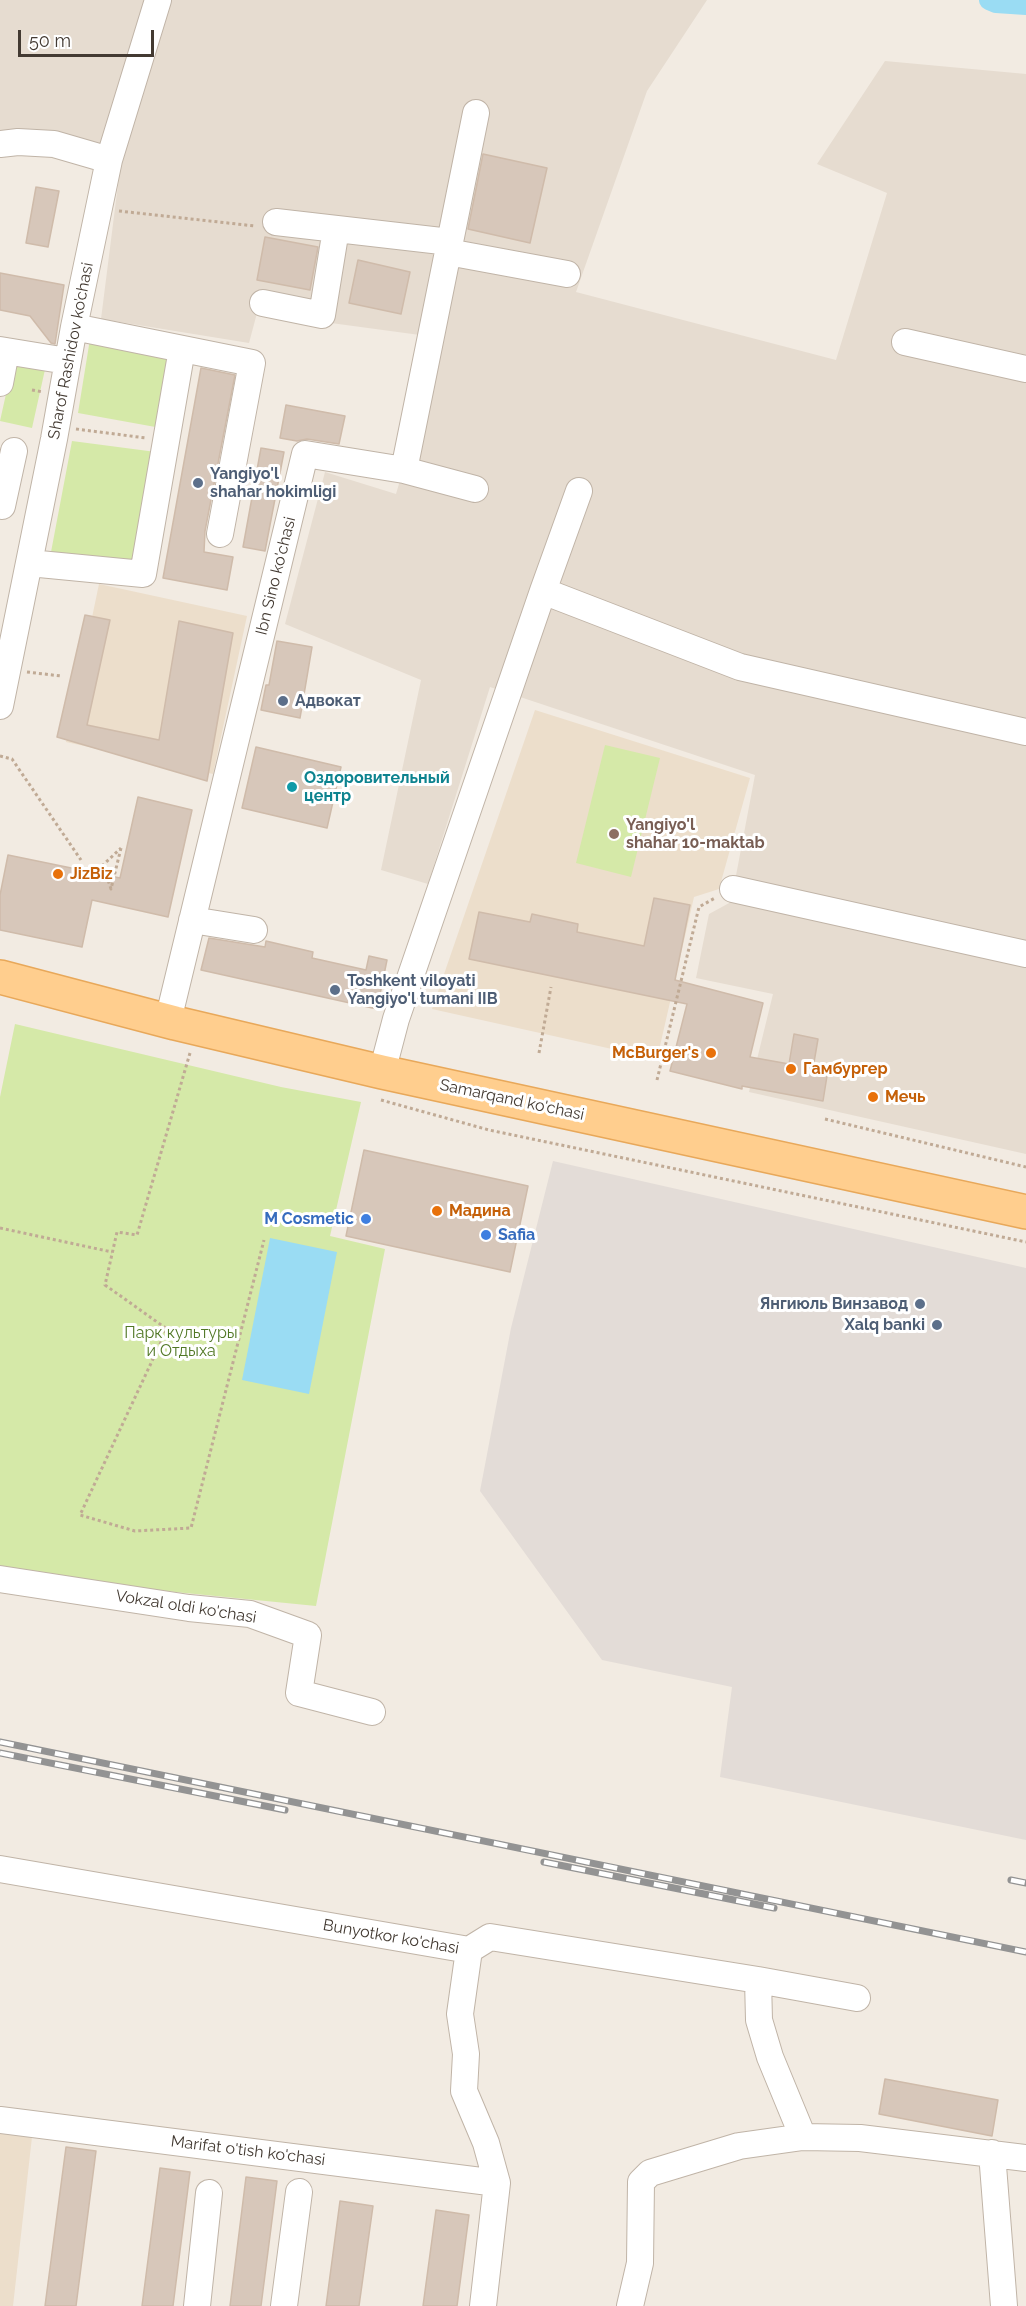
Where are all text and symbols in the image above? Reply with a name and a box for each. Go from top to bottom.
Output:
scale bar [21,18,158,56]
text: 50 m [29,30,71,51]
street label: Sharof Rashidov ko’chasi [44,261,98,441]
place label: Yangiyo'l shahar hokimligi [210,464,336,502]
marker: Yangiyo'l shahar hokimligi [191,476,205,490]
street label: Ibn Sino ko'chasi [252,515,300,637]
place label: Адвокат [295,691,361,711]
marker: Адвокат [276,694,290,708]
place label: Оздоровительный центр [304,768,450,806]
marker: Оздоровительный центр [285,780,299,794]
place label: Yangiyo'l shahar 10-maktab [626,815,765,853]
marker: Yangiyo'l shahar 10-maktab [607,827,621,841]
place label: JizBiz [70,864,113,884]
marker: JizBiz [51,867,65,881]
place label: Toshkent viloyati Yangiyo'l tumani IIB [347,971,498,1009]
marker: Toshkent viloyati Yangiyo'l tumani IIB [328,983,342,997]
place label: McBurger's [612,1043,699,1063]
marker: McBurger's [704,1046,718,1060]
place label: Гамбургер [803,1059,888,1079]
marker: Гамбургер [784,1062,798,1076]
street label: Samarqand ko'chasi [438,1075,586,1125]
place label: Мечь [885,1087,926,1107]
marker: Мечь [866,1090,880,1104]
place label: Мадина [449,1201,511,1221]
marker: Мадина [430,1204,444,1218]
place label: M Cosmetic [264,1209,354,1229]
marker: M Cosmetic [359,1212,373,1226]
place label: Safia [498,1225,535,1245]
marker: Safia [479,1228,493,1242]
place label: Янгиюль Винзавод [760,1294,908,1314]
marker: Янгиюль Винзавод [913,1297,927,1311]
place label: Xalq banki [845,1315,925,1335]
marker: Xalq banki [930,1318,944,1332]
park label: Парк культуры и Отдыха [124,1323,238,1361]
street label: Vokzal oldi ko'chasi [114,1586,258,1628]
street label: Bunyotkor ko'chasi [322,1916,460,1958]
street label: Marifat o'tish ko'chasi [170,2132,326,2170]

